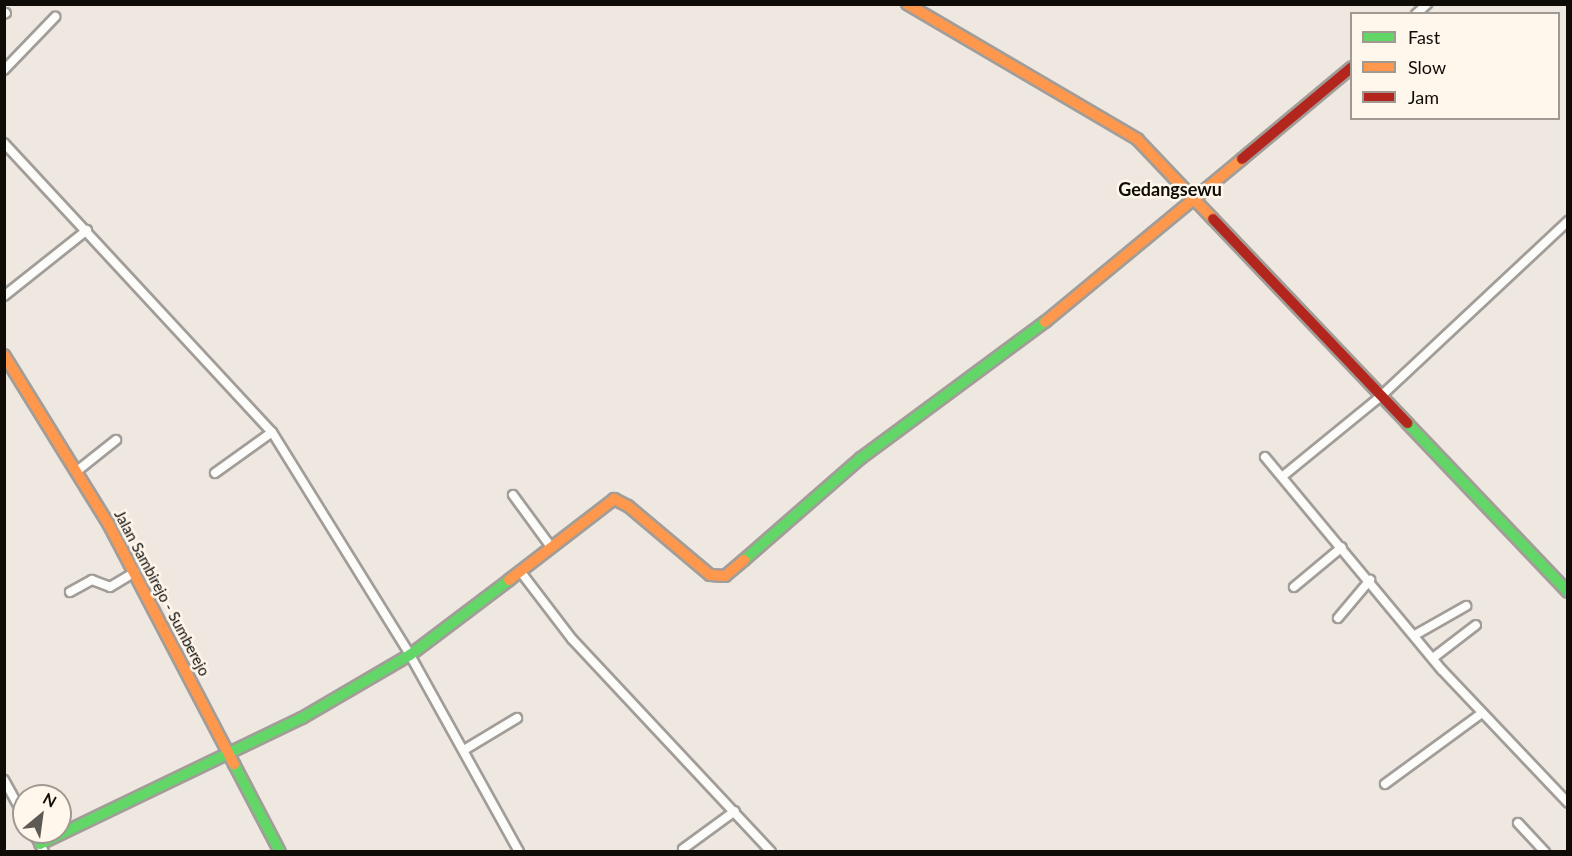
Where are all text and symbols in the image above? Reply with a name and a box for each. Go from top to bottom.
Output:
legend [1350,12,1560,120]
text: Fast [1408,26,1440,48]
text: Slow [1408,56,1446,78]
text: Jam [1408,86,1439,108]
district label: Gedangsewu [1118,178,1222,200]
street label: Jalan Sambirejo - Sumberejo [111,507,213,679]
north arrow [12,784,72,844]
text: N [40,788,60,811]

